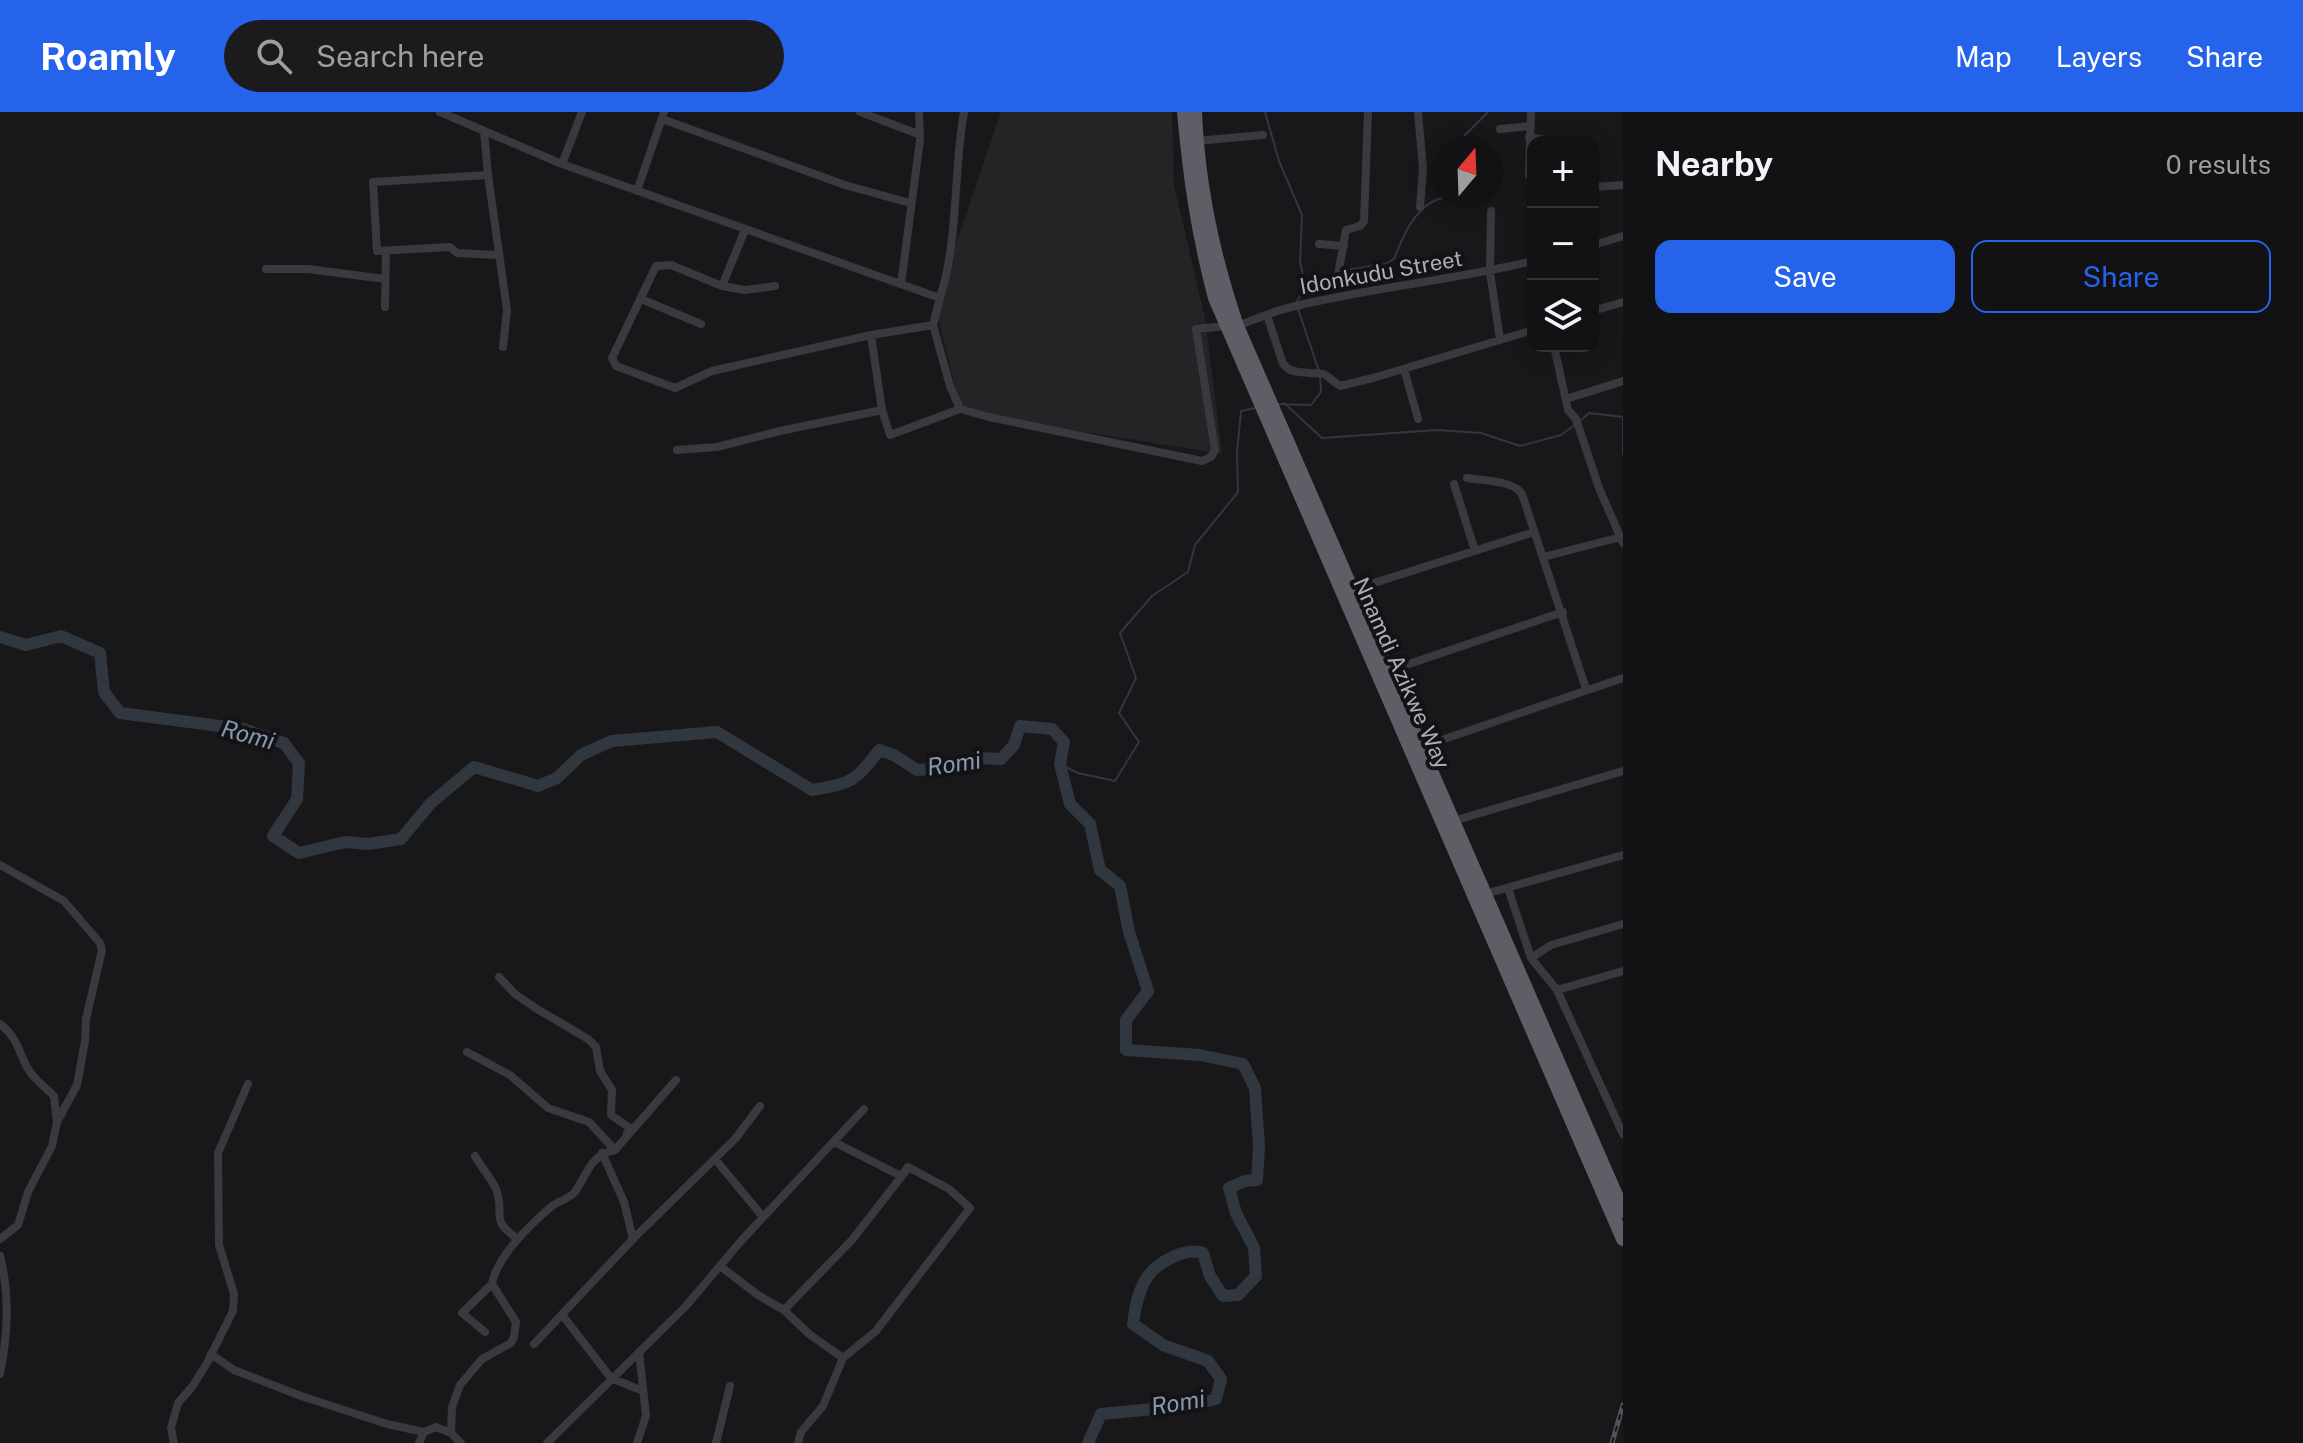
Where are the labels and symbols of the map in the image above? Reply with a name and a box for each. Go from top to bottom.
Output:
north arrow [1431,136,1503,208]
street label: Idonkudu Street [1298,245,1464,299]
street label: Nnamdi Azikwe Way [1348,573,1456,773]
water label: Romi [219,714,278,755]
water label: Romi [925,745,983,781]
water label: Romi [1149,1384,1207,1420]

